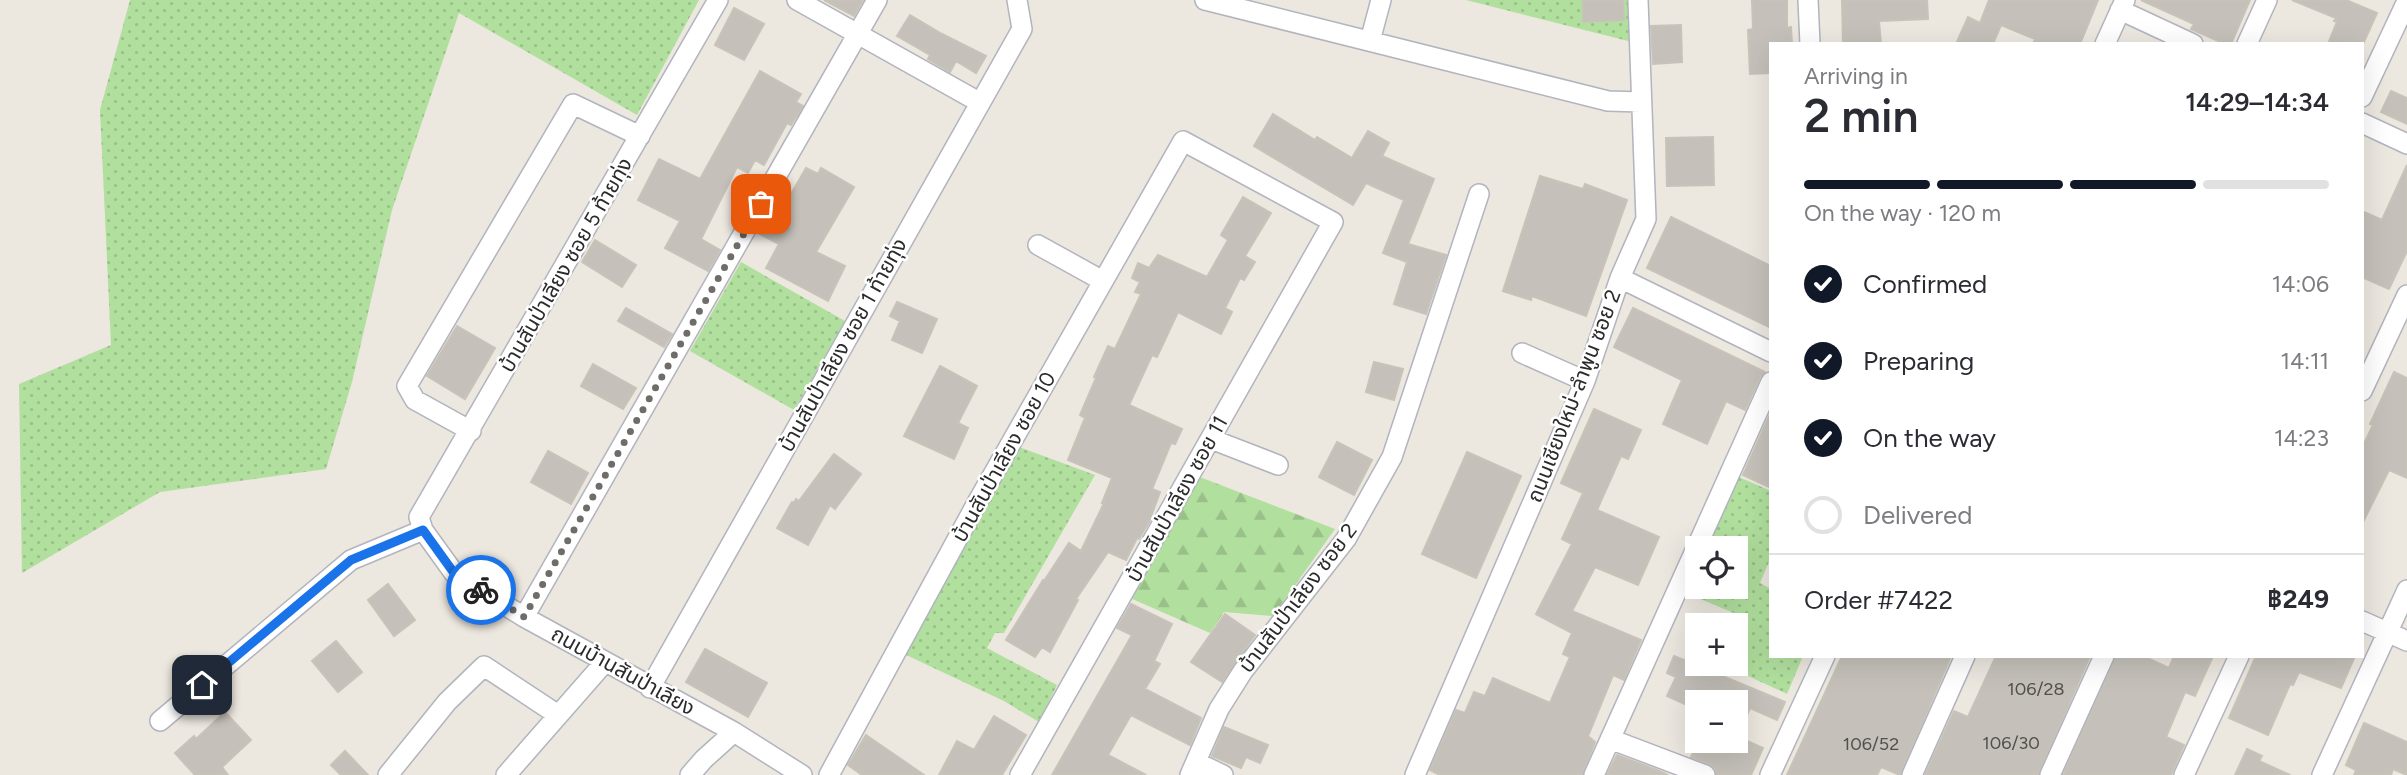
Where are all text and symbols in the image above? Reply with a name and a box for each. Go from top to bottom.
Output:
text: Arriving in [1804,62,1908,90]
text: 14:29–14:34 [2185,86,2329,118]
text: 2 min [1804,88,1919,144]
street label: บ้านสันป่าเลียง ซอย 5 ท้ายทุ่ง [494,153,638,377]
pin [731,174,791,234]
icon: bag [742,185,780,223]
text: On the way · 120 m [1804,199,2001,227]
street label: บ้านสันป่าเลียง ซอย 1 ท้ายทุ่ง [773,234,913,456]
icon: check [1804,265,1842,303]
text: Confirmed [1863,268,1987,300]
text: 14:06 [2272,270,2329,298]
street label: ถนนเชียงใหม่-ลำพูน ซอย 2 [1521,286,1627,506]
icon: check [1804,342,1842,380]
text: Preparing [1863,345,1974,377]
text: 14:11 [2280,347,2329,375]
street label: บ้านสันป่าเลียง ซอย 10 [946,367,1061,546]
street label: บ้านสันป่าเลียง ซอย 11 [1121,411,1233,586]
icon: check [1804,419,1842,457]
text: On the way [1863,422,1996,454]
text: 14:23 [2274,424,2329,452]
text: Delivered [1863,499,1972,531]
street label: บ้านสันป่าเลียง ซอย 2 [1233,518,1362,677]
map controls [1685,536,1748,753]
button: locate [1685,536,1748,599]
courier [446,555,516,625]
icon: bike [462,571,500,609]
text: ฿249 [2267,583,2329,615]
text: Order #7422 [1804,584,1953,616]
button: + [1685,613,1748,676]
street label: ถนนบ้านสันป่าเลียง [547,621,699,720]
pin [172,655,232,715]
icon: home [183,666,221,704]
house number: 106/28 [2007,678,2065,700]
button: − [1685,690,1748,753]
house number: 106/30 [1982,732,2040,754]
house number: 106/52 [1843,733,1899,755]

